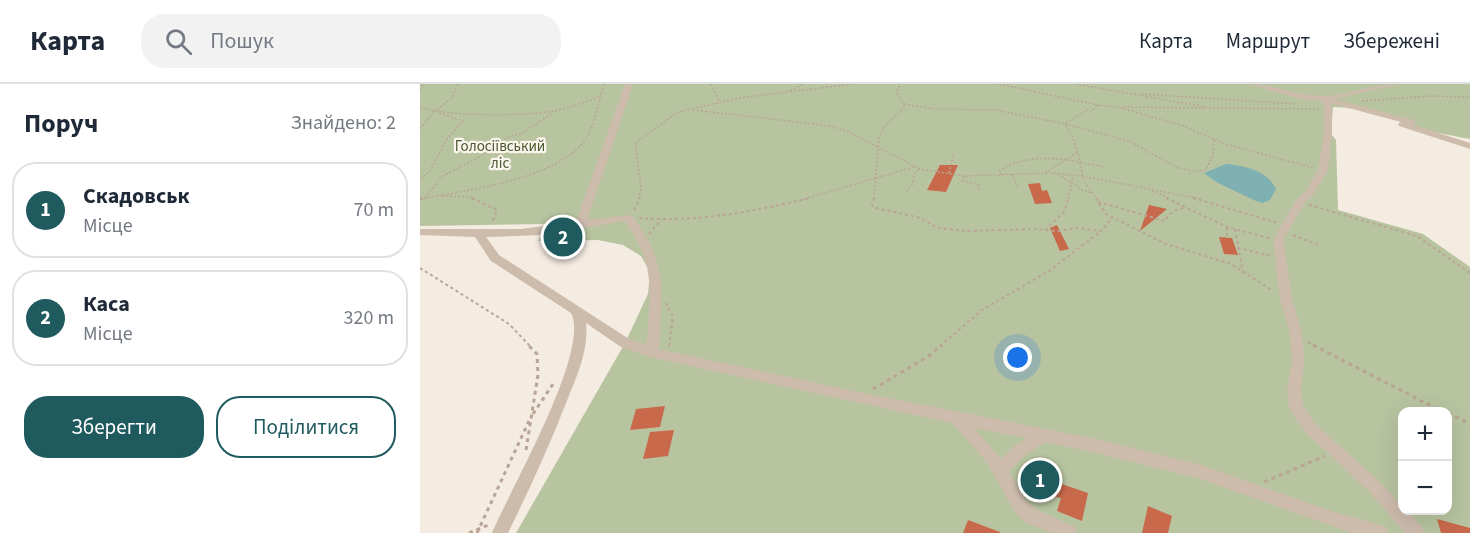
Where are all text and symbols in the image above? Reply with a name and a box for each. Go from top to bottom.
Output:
search box [141,14,561,68]
text: Карта [30,21,105,61]
icon: search [162,25,195,58]
text: Пошук [210,25,274,57]
text: Карта [1139,26,1193,56]
text: Маршрут [1226,26,1310,56]
text: Збережені [1343,26,1440,56]
text: Поруч [24,105,98,142]
text: Знайдено: 2 [291,109,396,137]
park label: Голосіївський ліс [455,136,545,174]
text: Скадовськ [83,180,190,212]
text: 1 [40,196,51,224]
text: 70 m [354,196,394,224]
text: Місце [83,212,133,240]
pin: 2 [544,214,582,260]
text: Каса [83,288,130,320]
text: 2 [40,304,51,332]
text: 320 m [344,304,394,332]
text: Місце [83,320,133,348]
your location [1003,343,1032,372]
button: Зберегти [24,396,204,458]
button: Поділитися [216,396,396,458]
map controls [1398,407,1452,515]
button: + [1398,407,1452,461]
pin: 1 [1020,458,1060,502]
button: − [1398,461,1452,515]

